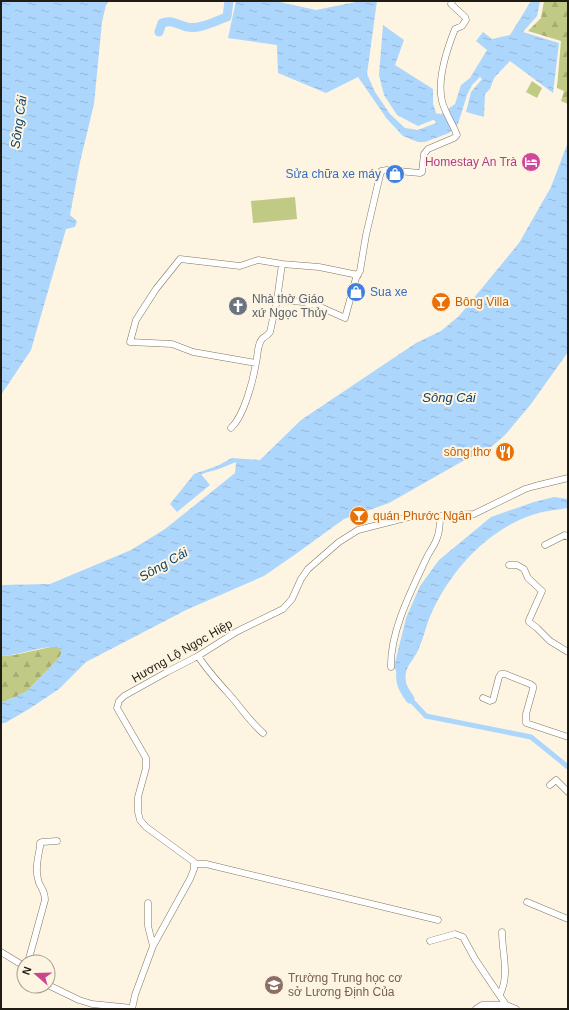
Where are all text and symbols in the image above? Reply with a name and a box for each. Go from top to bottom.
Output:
water label: Sông Cái [7,93,30,150]
hotel icon: Homestay An Trà [520,151,542,173]
place label: Homestay An Trà [425,155,517,169]
shop icon: Sửa chữa xe máy [384,163,406,185]
place label: Sửa chữa xe máy [286,167,381,181]
shop icon: Sua xe [345,281,367,303]
place label: Sua xe [370,285,408,299]
bar icon: Bông Villa [430,291,452,313]
place label: Nhà thờ Giáo xứ Ngọc Thủy [252,292,327,320]
church icon: Nhà thờ Giáo xứ Ngọc Thủy [227,295,249,317]
place label: Bông Villa [455,295,509,309]
water label: Sông Cái [422,390,477,405]
restaurant icon: sông thơ [494,441,516,463]
place label: sông thơ [444,445,491,459]
bar icon: quán Phước Ngân [348,505,370,527]
place label: quán Phước Ngân [373,509,472,523]
water label: Sông Cái [136,544,191,584]
street label: Hương Lộ Ngọc Hiệp [129,616,235,686]
north arrow [16,954,56,994]
text: N [20,965,34,976]
place label: Trường Trung học cơ sở Lương Định Của [288,971,402,999]
school or university icon: Trường Trung học cơ sở Lương Định Của [263,974,285,996]

